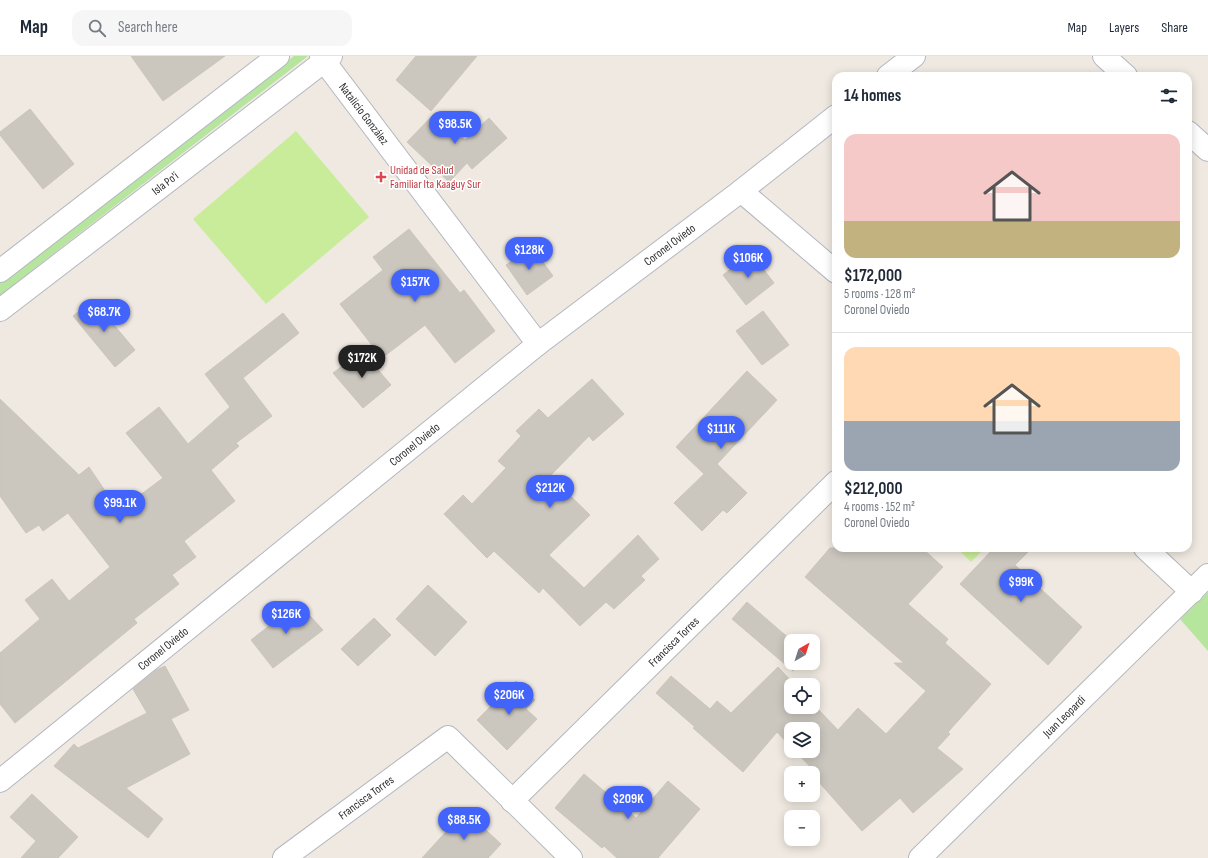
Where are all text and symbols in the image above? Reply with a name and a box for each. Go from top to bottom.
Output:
search box [72,10,352,46]
text: Map [20,16,48,39]
icon: search [86,17,108,39]
text: Search here [118,18,178,37]
text: Map [1067,19,1087,36]
text: Layers [1109,19,1139,36]
text: Share [1161,19,1188,36]
street label: Natalicio González [335,80,392,149]
icon: filters [1158,85,1180,107]
text: 14 homes [844,86,901,106]
pin: $98.5K [422,111,488,145]
text: $98.5K [438,116,472,132]
icon: home [976,160,1048,232]
place label: Unidad de Salud Familiar Ita Kaaguy Sur [390,163,481,192]
street label: Isla Po'i [149,169,182,199]
marker: Unidad de Salud Familiar Ita Kaaguy Sur [375,171,387,183]
street label: Coronel Oviedo [641,221,699,269]
pin: $128K [501,237,557,271]
text: $128K [514,242,544,258]
pin: $106K [720,245,776,279]
text: $106K [733,250,763,266]
text: $172,000 [844,266,902,286]
pin: $157K [387,269,443,303]
text: $157K [400,274,430,290]
text: 5 rooms · 128 m² [844,286,916,302]
pin: $68.7K [71,299,137,333]
text: Coronel Oviedo [844,302,910,318]
text: $68.7K [87,304,121,320]
pin: $172K [334,345,390,379]
text: $172K [347,350,377,366]
icon: home [976,373,1048,445]
pin: $111K [693,416,749,450]
street label: Coronel Oviedo [387,420,443,470]
text: $111K [707,421,735,437]
pin: $212K [522,475,578,509]
text: $212,000 [844,479,903,499]
text: $212K [535,480,565,496]
pin: $99.1K [87,490,153,524]
text: $99.1K [103,495,137,511]
text: 4 rooms · 152 m² [844,499,915,515]
text: Coronel Oviedo [844,515,910,531]
pin: $99K [997,569,1045,603]
text: $99K [1008,574,1034,590]
pin: $126K [258,601,314,635]
text: $126K [271,606,301,622]
street label: Francisca Torres [646,614,703,670]
street label: Coronel Oviedo [135,624,192,674]
north arrow [784,634,820,670]
map controls [784,634,820,846]
button: locate [784,678,820,714]
pin: $206K [481,682,537,716]
text: $206K [493,687,525,703]
street label: Juan Leopardi [1039,693,1089,742]
button: layers [784,722,820,758]
button: + [784,766,820,802]
street label: Francisca Torres [336,772,397,823]
pin: $209K [600,786,656,820]
text: $209K [612,791,644,807]
pin: $88.5K [431,807,497,841]
button: − [784,810,820,846]
text: $88.5K [447,812,481,828]

